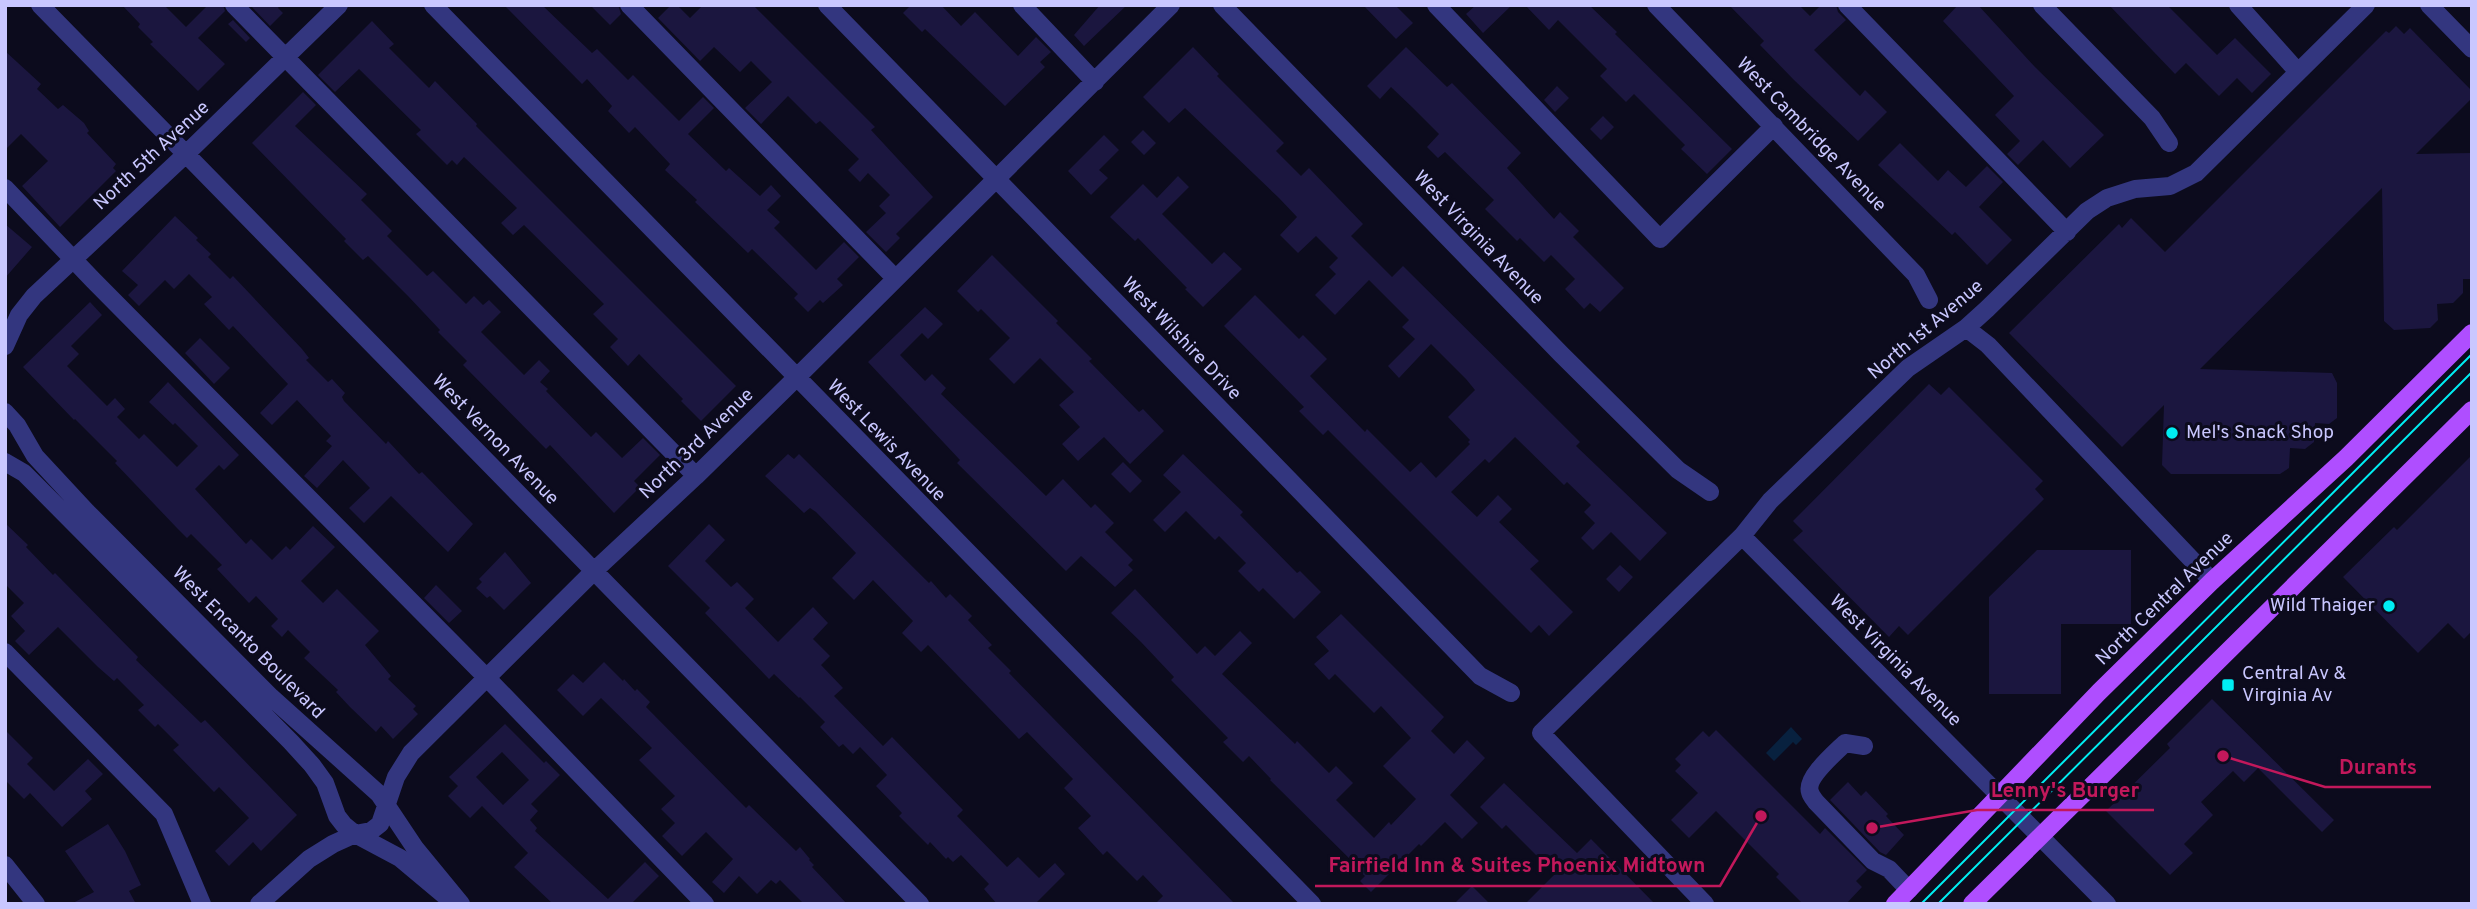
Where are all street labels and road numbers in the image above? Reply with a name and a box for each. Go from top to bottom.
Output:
street label: West Cambridge Avenue [1731,53,1891,217]
street label: North 5th Avenue [89,96,215,216]
street label: West Virginia Avenue [1408,166,1548,310]
street label: West Wilshire Drive [1116,272,1246,406]
street label: North 1st Avenue [1863,275,1989,385]
street label: West Vernon Avenue [426,369,564,511]
street label: West Lewis Avenue [821,375,951,507]
street label: North 3rd Avenue [635,383,759,505]
street label: North Central Avenue [2091,527,2239,671]
street label: West Encanto Boulevard [167,562,329,724]
street label: West Virginia Avenue [1824,590,1966,732]

